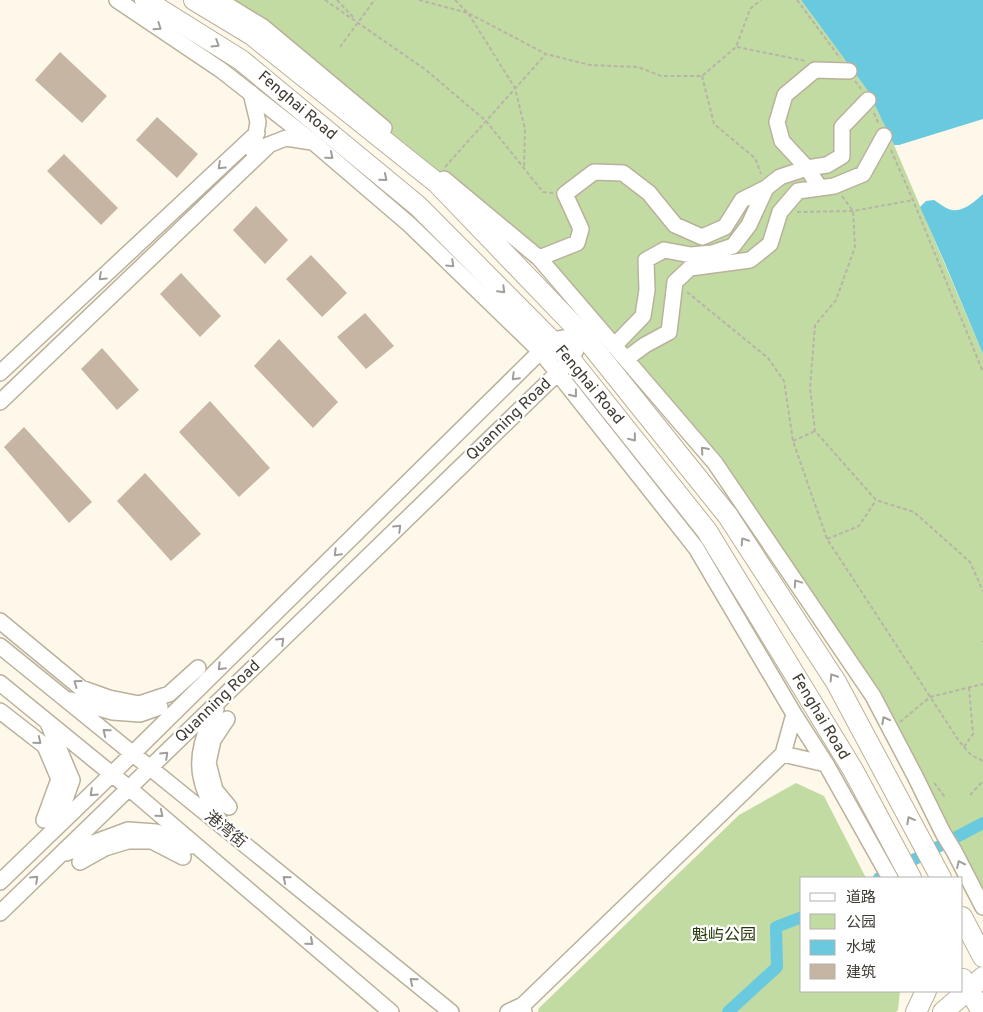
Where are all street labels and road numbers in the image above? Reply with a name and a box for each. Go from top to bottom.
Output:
street label: Fenghai Road [253,67,341,145]
street label: Fenghai Road [550,341,628,429]
street label: Quanning Road [462,374,556,466]
street label: Quanning Road [171,656,265,748]
street label: Fenghai Road [786,670,854,764]
street label: 港湾街 [200,807,250,853]

